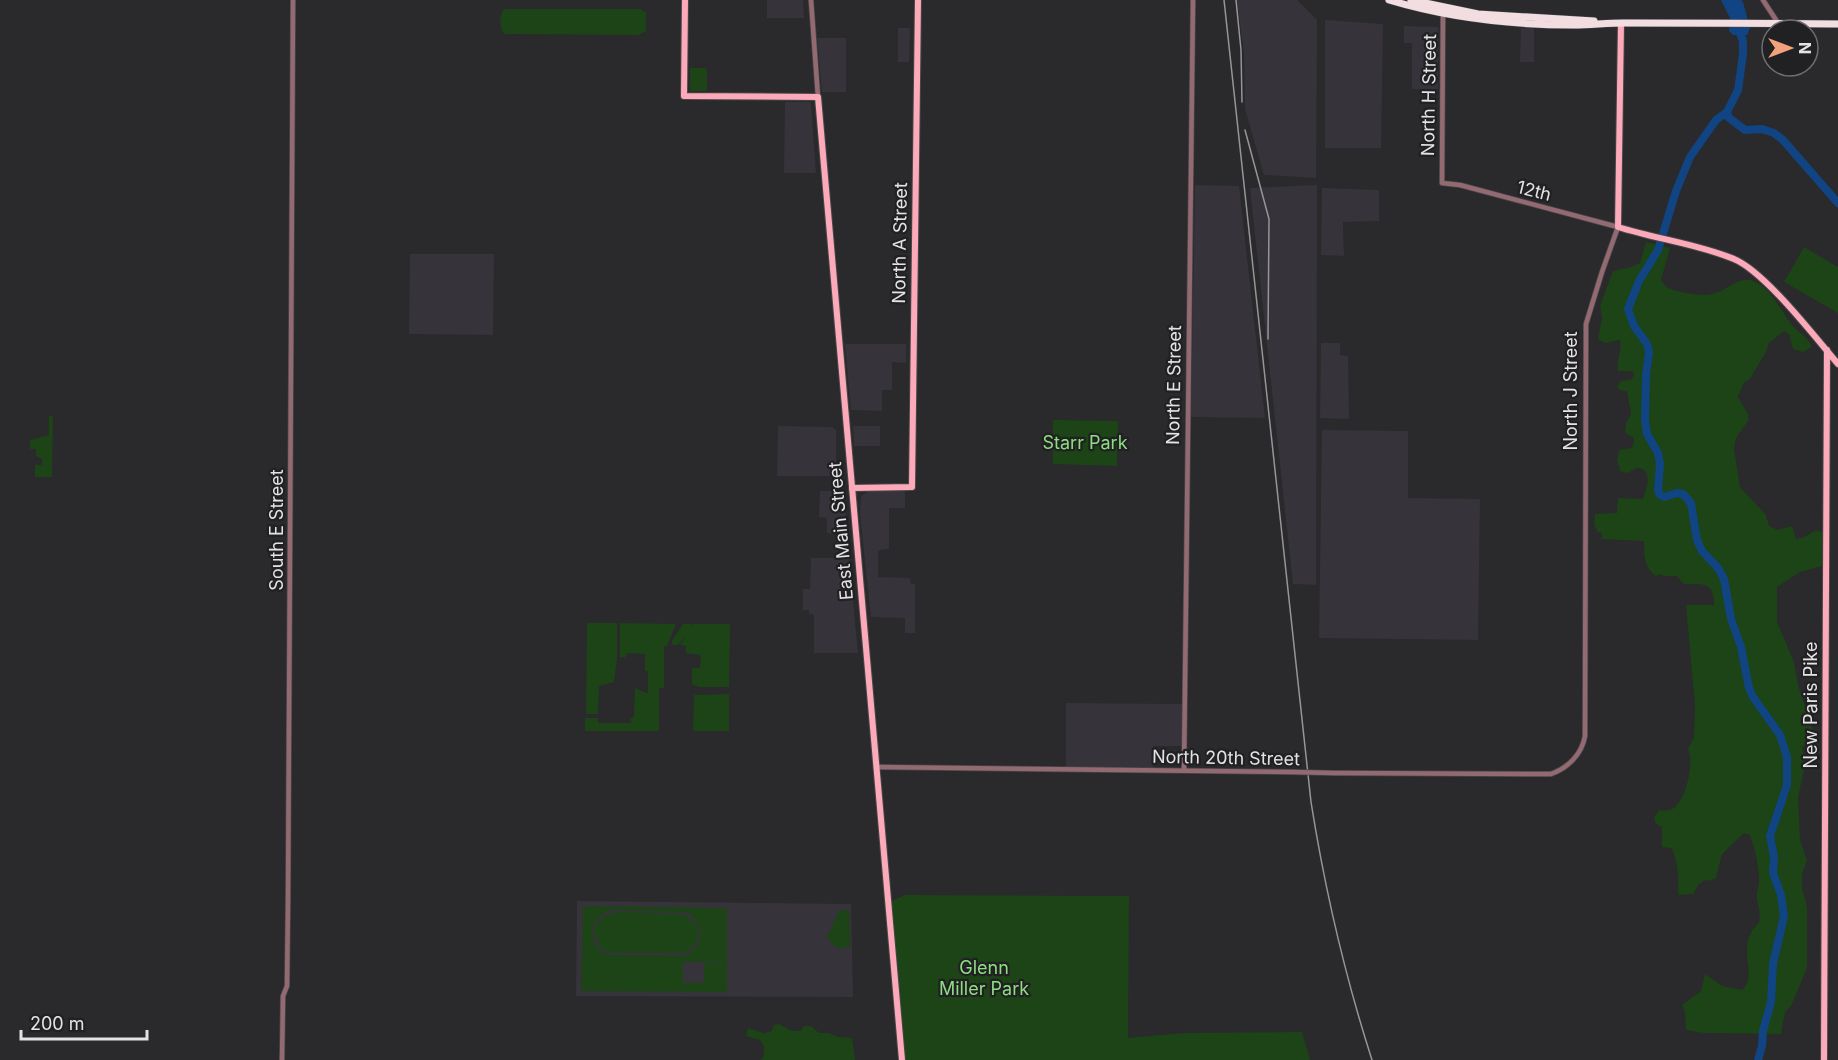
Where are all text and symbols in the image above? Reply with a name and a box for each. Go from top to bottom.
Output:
north arrow [1760,18,1820,78]
street label: North H Street [1417,34,1440,156]
text: N [1795,42,1815,54]
street label: 12th [1515,176,1554,205]
street label: North A Street [888,182,911,304]
street label: North E Street [1162,325,1185,445]
street label: North J Street [1560,331,1581,451]
park label: Starr Park [1042,432,1128,453]
street label: East Main Street [824,461,857,601]
street label: South E Street [266,469,287,591]
street label: New Paris Pike [1800,642,1821,768]
street label: North 20th Street [1152,746,1300,769]
park label: Glenn Miller Park [939,957,1029,999]
scale bar [21,1003,147,1041]
text: 200 m [30,1013,85,1034]

